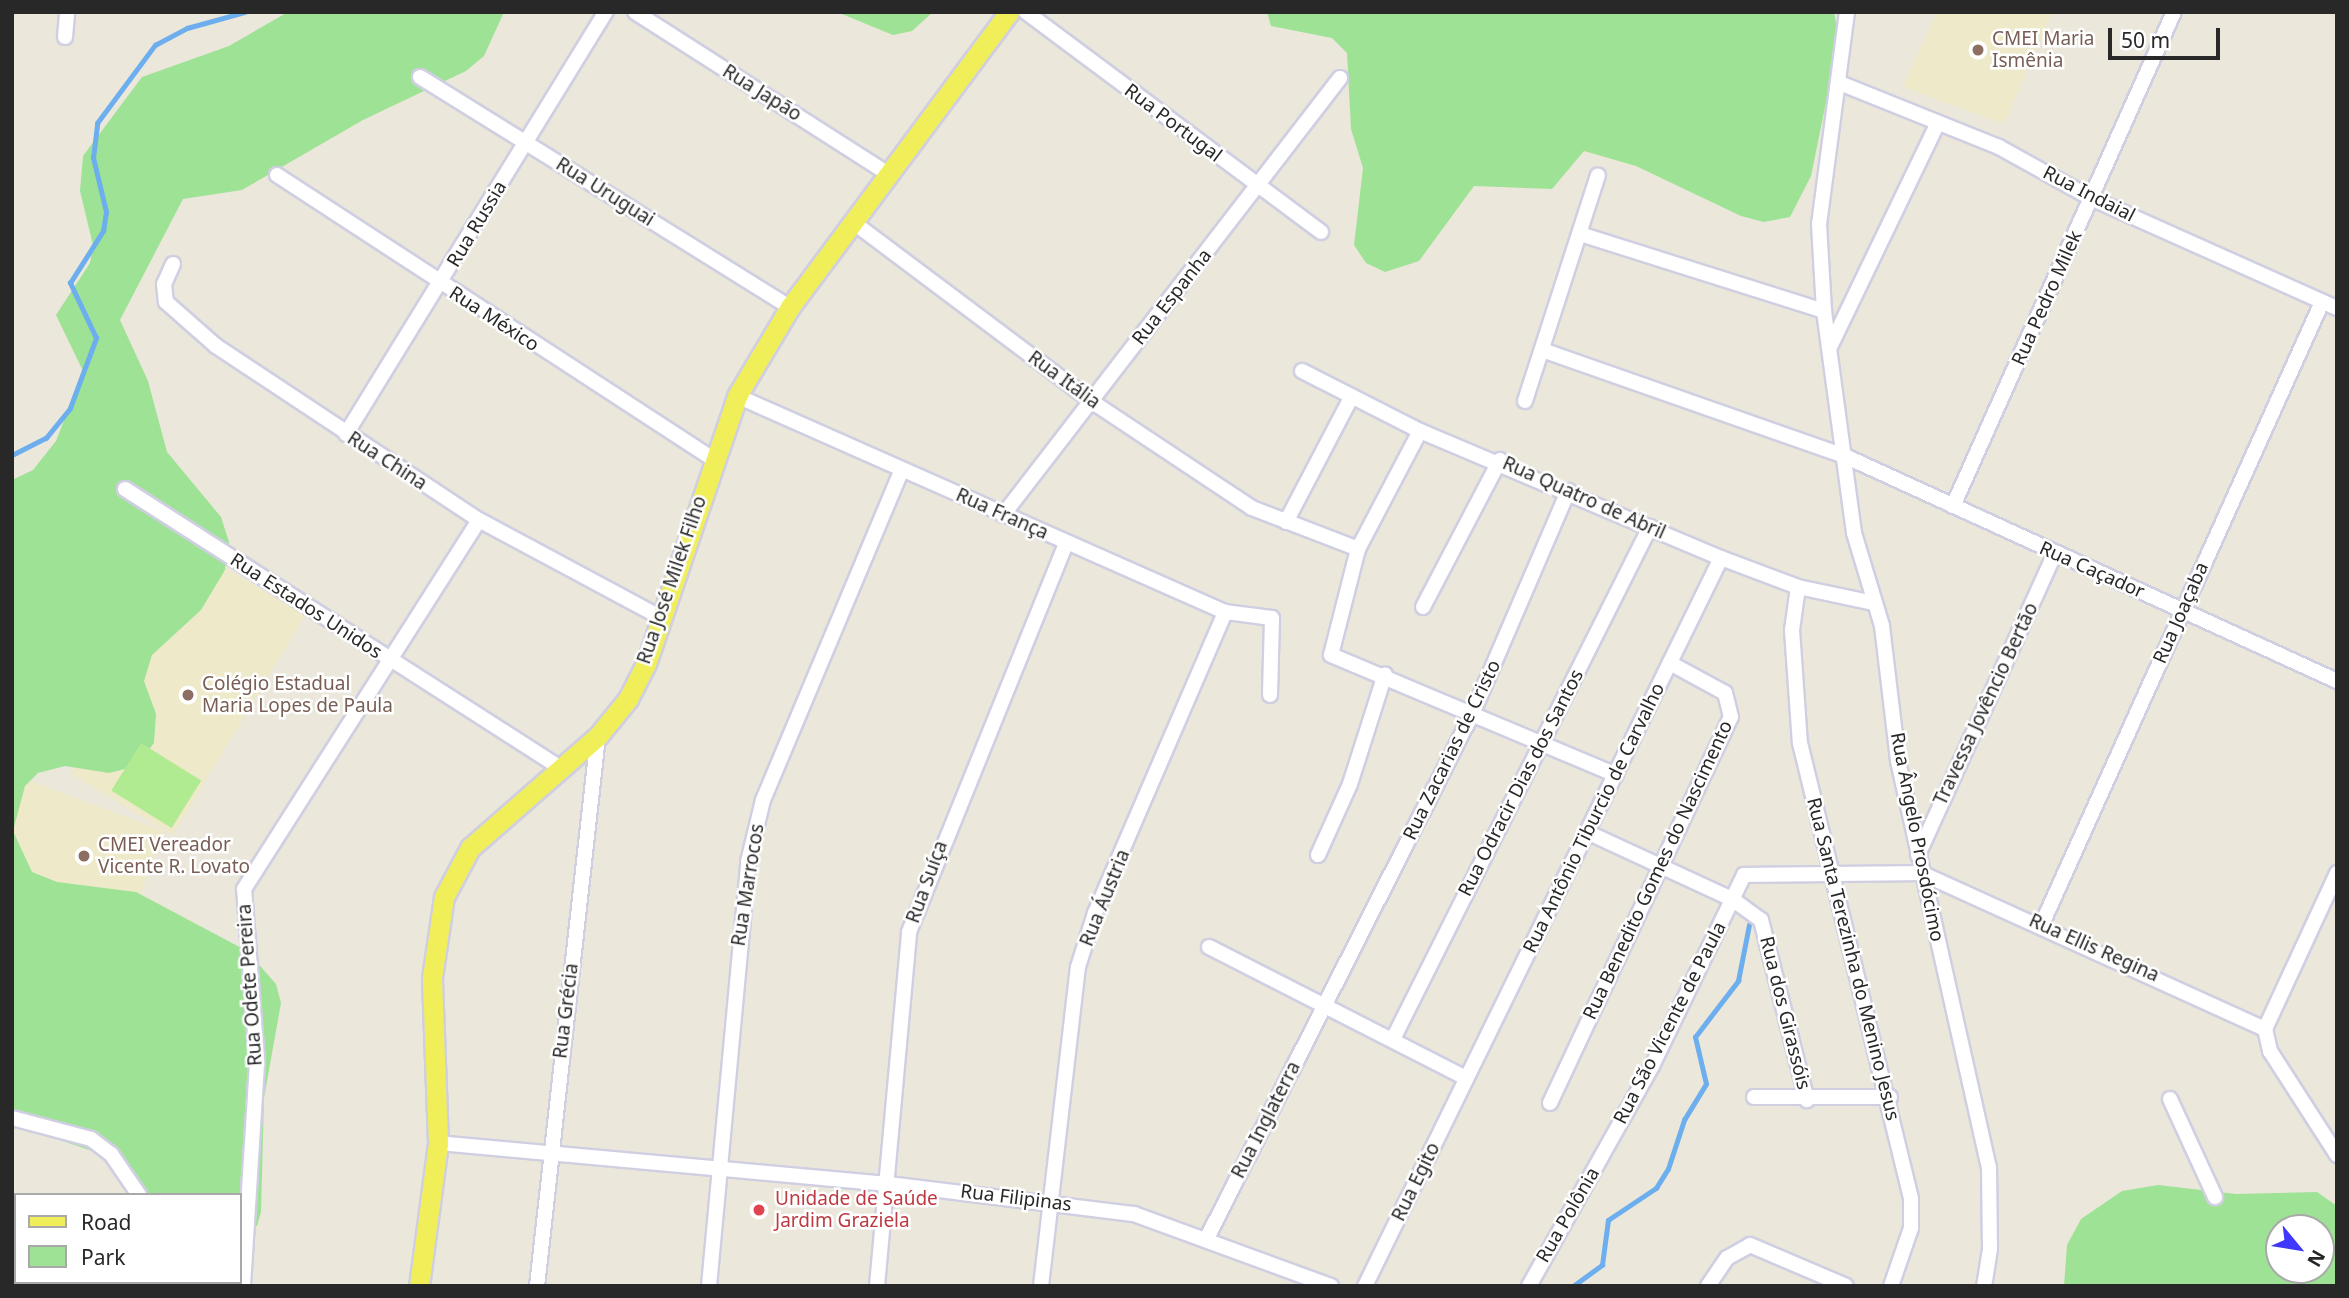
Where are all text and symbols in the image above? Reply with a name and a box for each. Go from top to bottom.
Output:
scale bar [2111,14,2223,58]
text: 50 m [2121,26,2170,54]
place label: CMEI Maria Ismênia [1992,28,2094,72]
marker: CMEI Maria Ismênia [1970,42,1986,58]
street label: Rua Japão [718,60,806,126]
street label: Rua Portugal [1120,79,1226,167]
street label: Rua Uruguai [552,153,658,231]
street label: Rua Indaial [2039,161,2139,227]
street label: Rua Russia [442,177,512,271]
street label: Rua Pedro Milek [2007,227,2087,369]
street label: Rua Espanha [1128,245,1216,349]
street label: Rua México [445,282,543,356]
street label: Rua Itália [1023,346,1105,414]
street label: Rua China [343,427,431,495]
street label: Rua Quatro de Abril [1499,452,1669,544]
street label: Rua França [952,484,1052,544]
street label: Rua José Milek Filho [633,493,711,667]
street label: Rua Caçador [2036,537,2148,603]
street label: Rua Estados Unidos [226,548,386,664]
street label: Rua Joaçaba [2148,559,2214,667]
street label: Travessa Jovêncio Bertão [1929,599,2043,809]
street label: Rua Zacarias de Cristo [1398,656,1506,844]
street label: Rua Odracir Dias dos Santos [1454,666,1588,900]
place label: Colégio Estadual Maria Lopes de Paula [202,673,393,717]
street label: Rua Antônio Tiburcio de Carvalho [1519,679,1669,957]
marker: Colégio Estadual Maria Lopes de Paula [180,687,196,703]
street label: Rua Benedito Gomes do Nascimento [1578,717,1738,1023]
street label: Rua Ângelo Prosdócimo [1886,730,1948,944]
street label: Rua Santa Terezinha do Menino Jesus [1802,795,1904,1123]
street label: Rua Marrocos [727,822,769,948]
place label: CMEI Vereador Vicente R. Lovato [98,834,250,878]
street label: Rua Suíça [902,838,952,926]
street label: Rua Áustria [1075,846,1135,950]
marker: CMEI Vereador Vicente R. Lovato [76,848,92,864]
street label: Rua Odete Pereira [233,903,267,1067]
street label: Rua Ellis Regina [2025,909,2163,987]
street label: Rua São Vicente de Paula [1609,918,1731,1128]
street label: Rua dos Girassóis [1755,934,1815,1092]
street label: Rua Grécia [549,962,583,1060]
street label: Rua Inglaterra [1227,1058,1305,1182]
street label: Rua Egito [1387,1139,1445,1225]
street label: Rua Polônia [1532,1163,1604,1267]
street label: Rua Filipinas [959,1180,1073,1216]
place label: Unidade de Saúde Jardim Graziela [775,1188,938,1232]
legend [14,1193,242,1284]
marker: Unidade de Saúde Jardim Graziela [749,1200,769,1220]
text: Road [81,1208,131,1236]
north arrow [2265,1214,2335,1284]
text: Park [81,1243,125,1271]
text: N [2301,1245,2332,1272]

